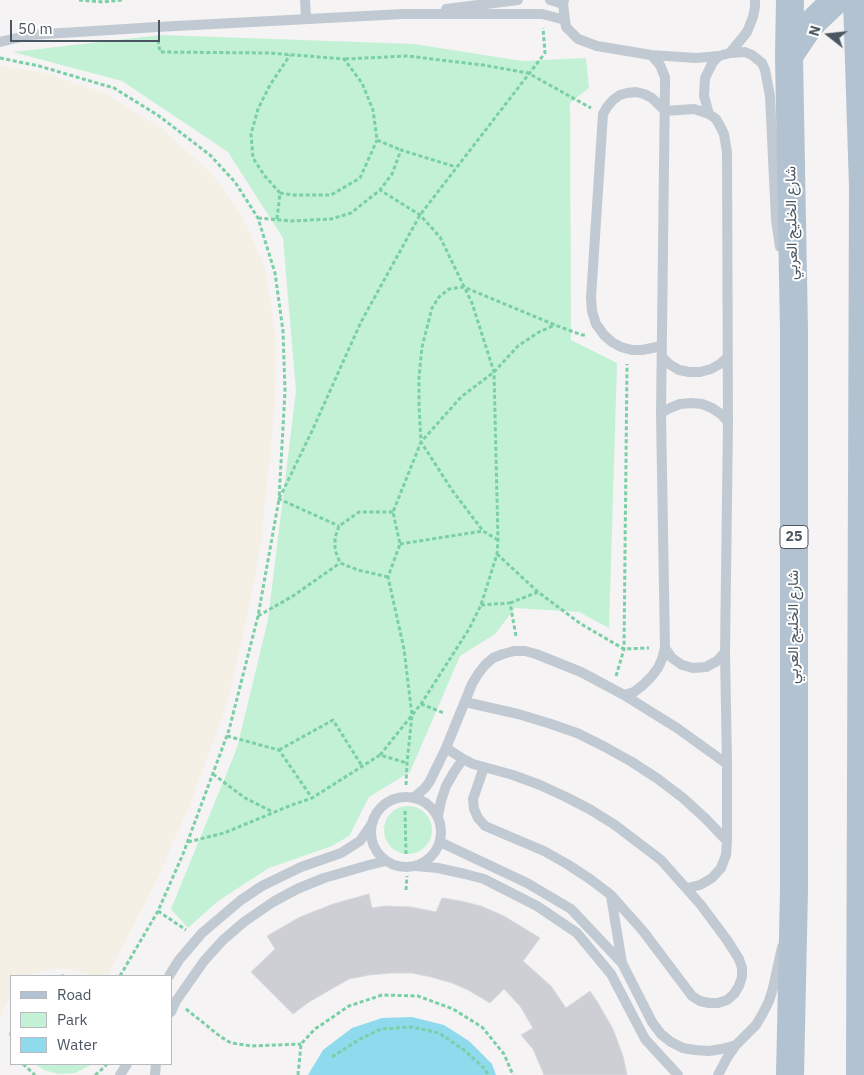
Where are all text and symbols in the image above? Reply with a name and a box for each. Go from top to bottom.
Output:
scale bar [12,10,162,42]
north arrow [804,10,854,60]
text: 50 m [18,19,53,38]
text: N [805,24,825,38]
street label: شارع الخليج العربي [782,166,802,280]
road number: 25 [780,526,808,548]
street label: شارع الخليج العربي [785,570,803,684]
legend [10,975,172,1065]
text: Road [57,985,92,1004]
text: Park [57,1010,87,1029]
text: Water [57,1035,97,1054]

